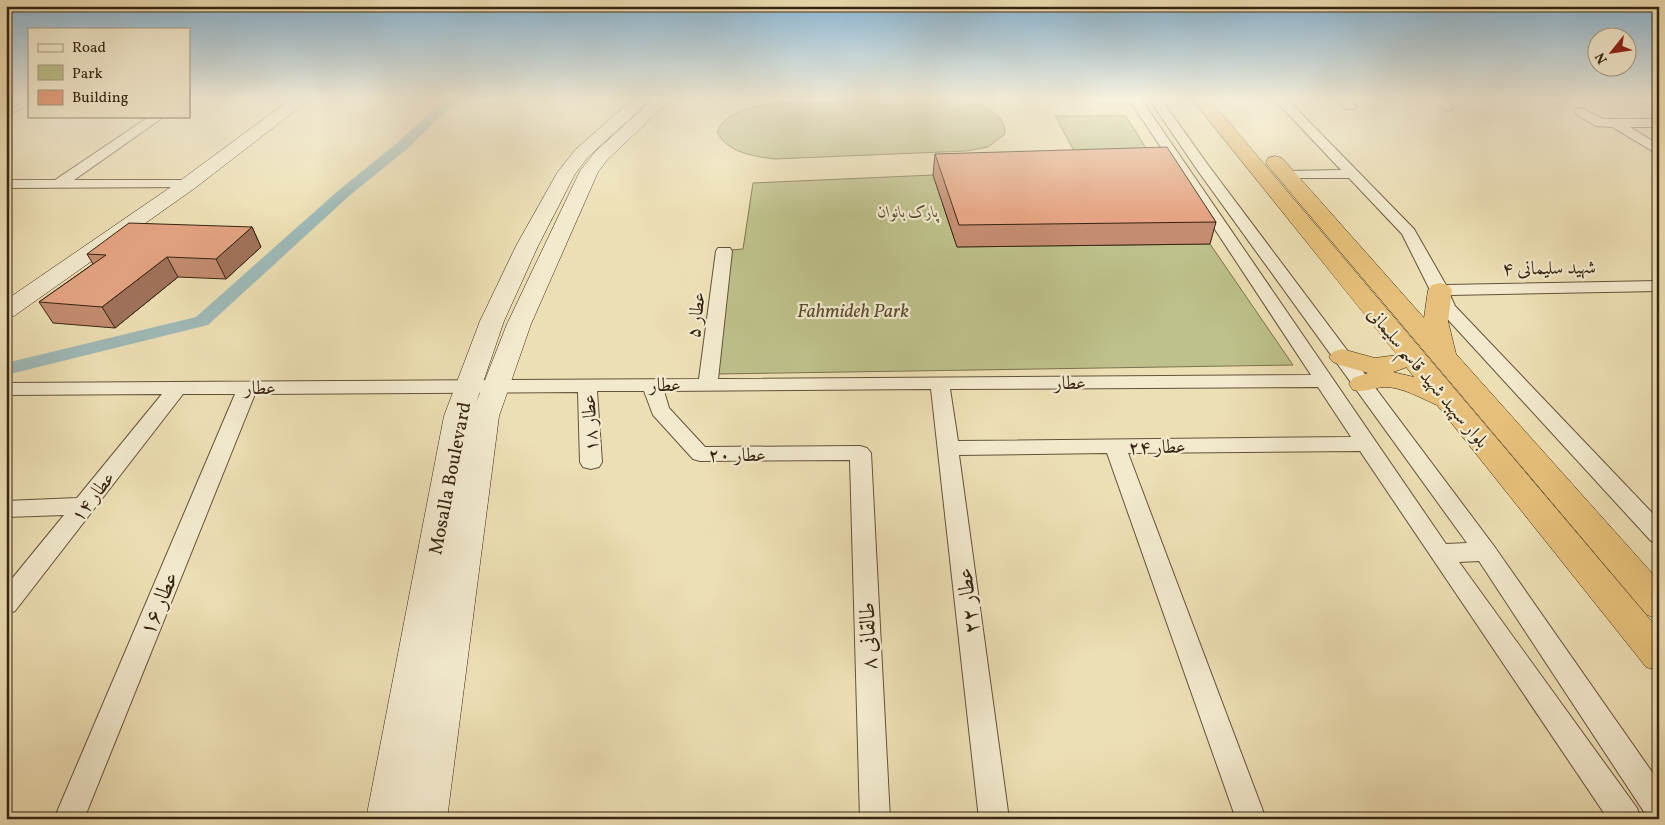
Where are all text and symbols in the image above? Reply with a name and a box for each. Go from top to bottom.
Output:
legend [28,28,190,118]
north arrow [1588,28,1638,78]
text: Road [72,38,106,59]
text: N [1591,49,1613,67]
text: Park [72,64,103,85]
text: Building [72,88,129,109]
park label: پارک بانوان [878,202,940,224]
street label: شهید سلیمانی ۴ [1502,255,1596,283]
street label: عطار ۵ [681,291,713,340]
park label: Fahmideh Park [797,299,909,325]
street label: بلوار سپهبد شهید قاسم سلیمانی [1357,302,1494,458]
street label: عطار [1052,371,1086,397]
street label: عطار [647,373,681,399]
street label: عطار [242,376,276,402]
street label: عطار ۱۸ [577,394,605,452]
street label: Mosalla Boulevard [423,400,479,557]
street label: عطار ۲۴ [1128,434,1186,461]
street label: عطار ۲۰ [708,443,766,469]
street label: عطار ۱۴ [66,467,122,528]
street label: عطار ۲۲ [950,566,989,636]
street label: عطار ۱۶ [133,567,188,641]
street label: طالقانی ۸ [853,601,886,671]

